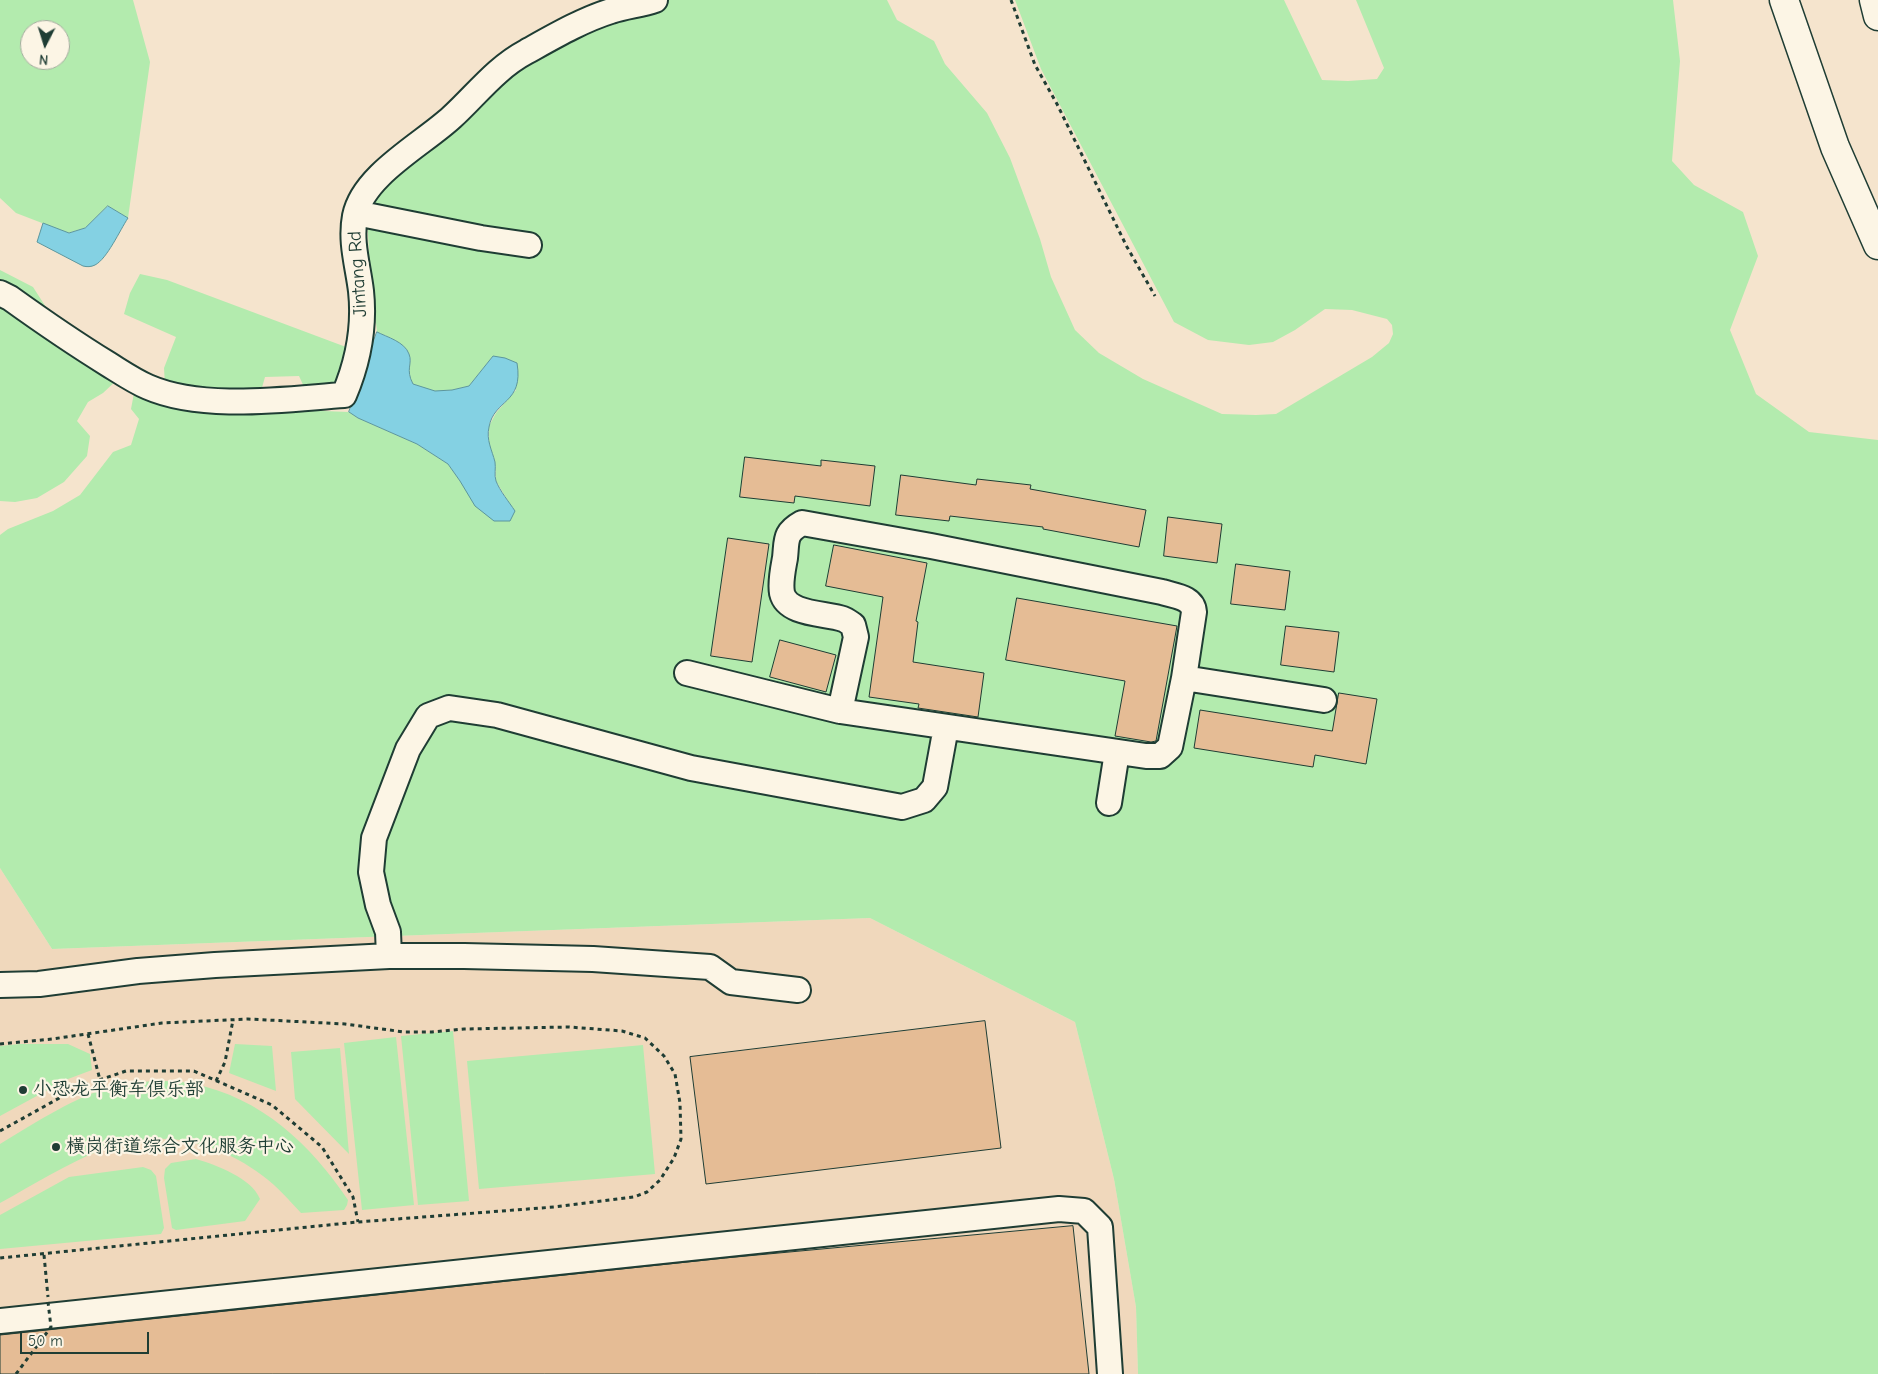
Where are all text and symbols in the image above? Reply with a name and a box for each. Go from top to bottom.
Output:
north arrow [20,20,70,70]
text: N [38,51,49,68]
street label: Jintang Rd [344,230,372,318]
place label: 小恐龙平衡车俱乐部 [33,1079,204,1101]
marker: 小恐龙平衡车俱乐部 [17,1084,29,1096]
place label: 横岗街道综合文化服务中心 [66,1136,294,1158]
marker: 横岗街道综合文化服务中心 [50,1141,62,1153]
scale bar [22,1322,151,1354]
text: 50 m [28,1332,63,1350]

